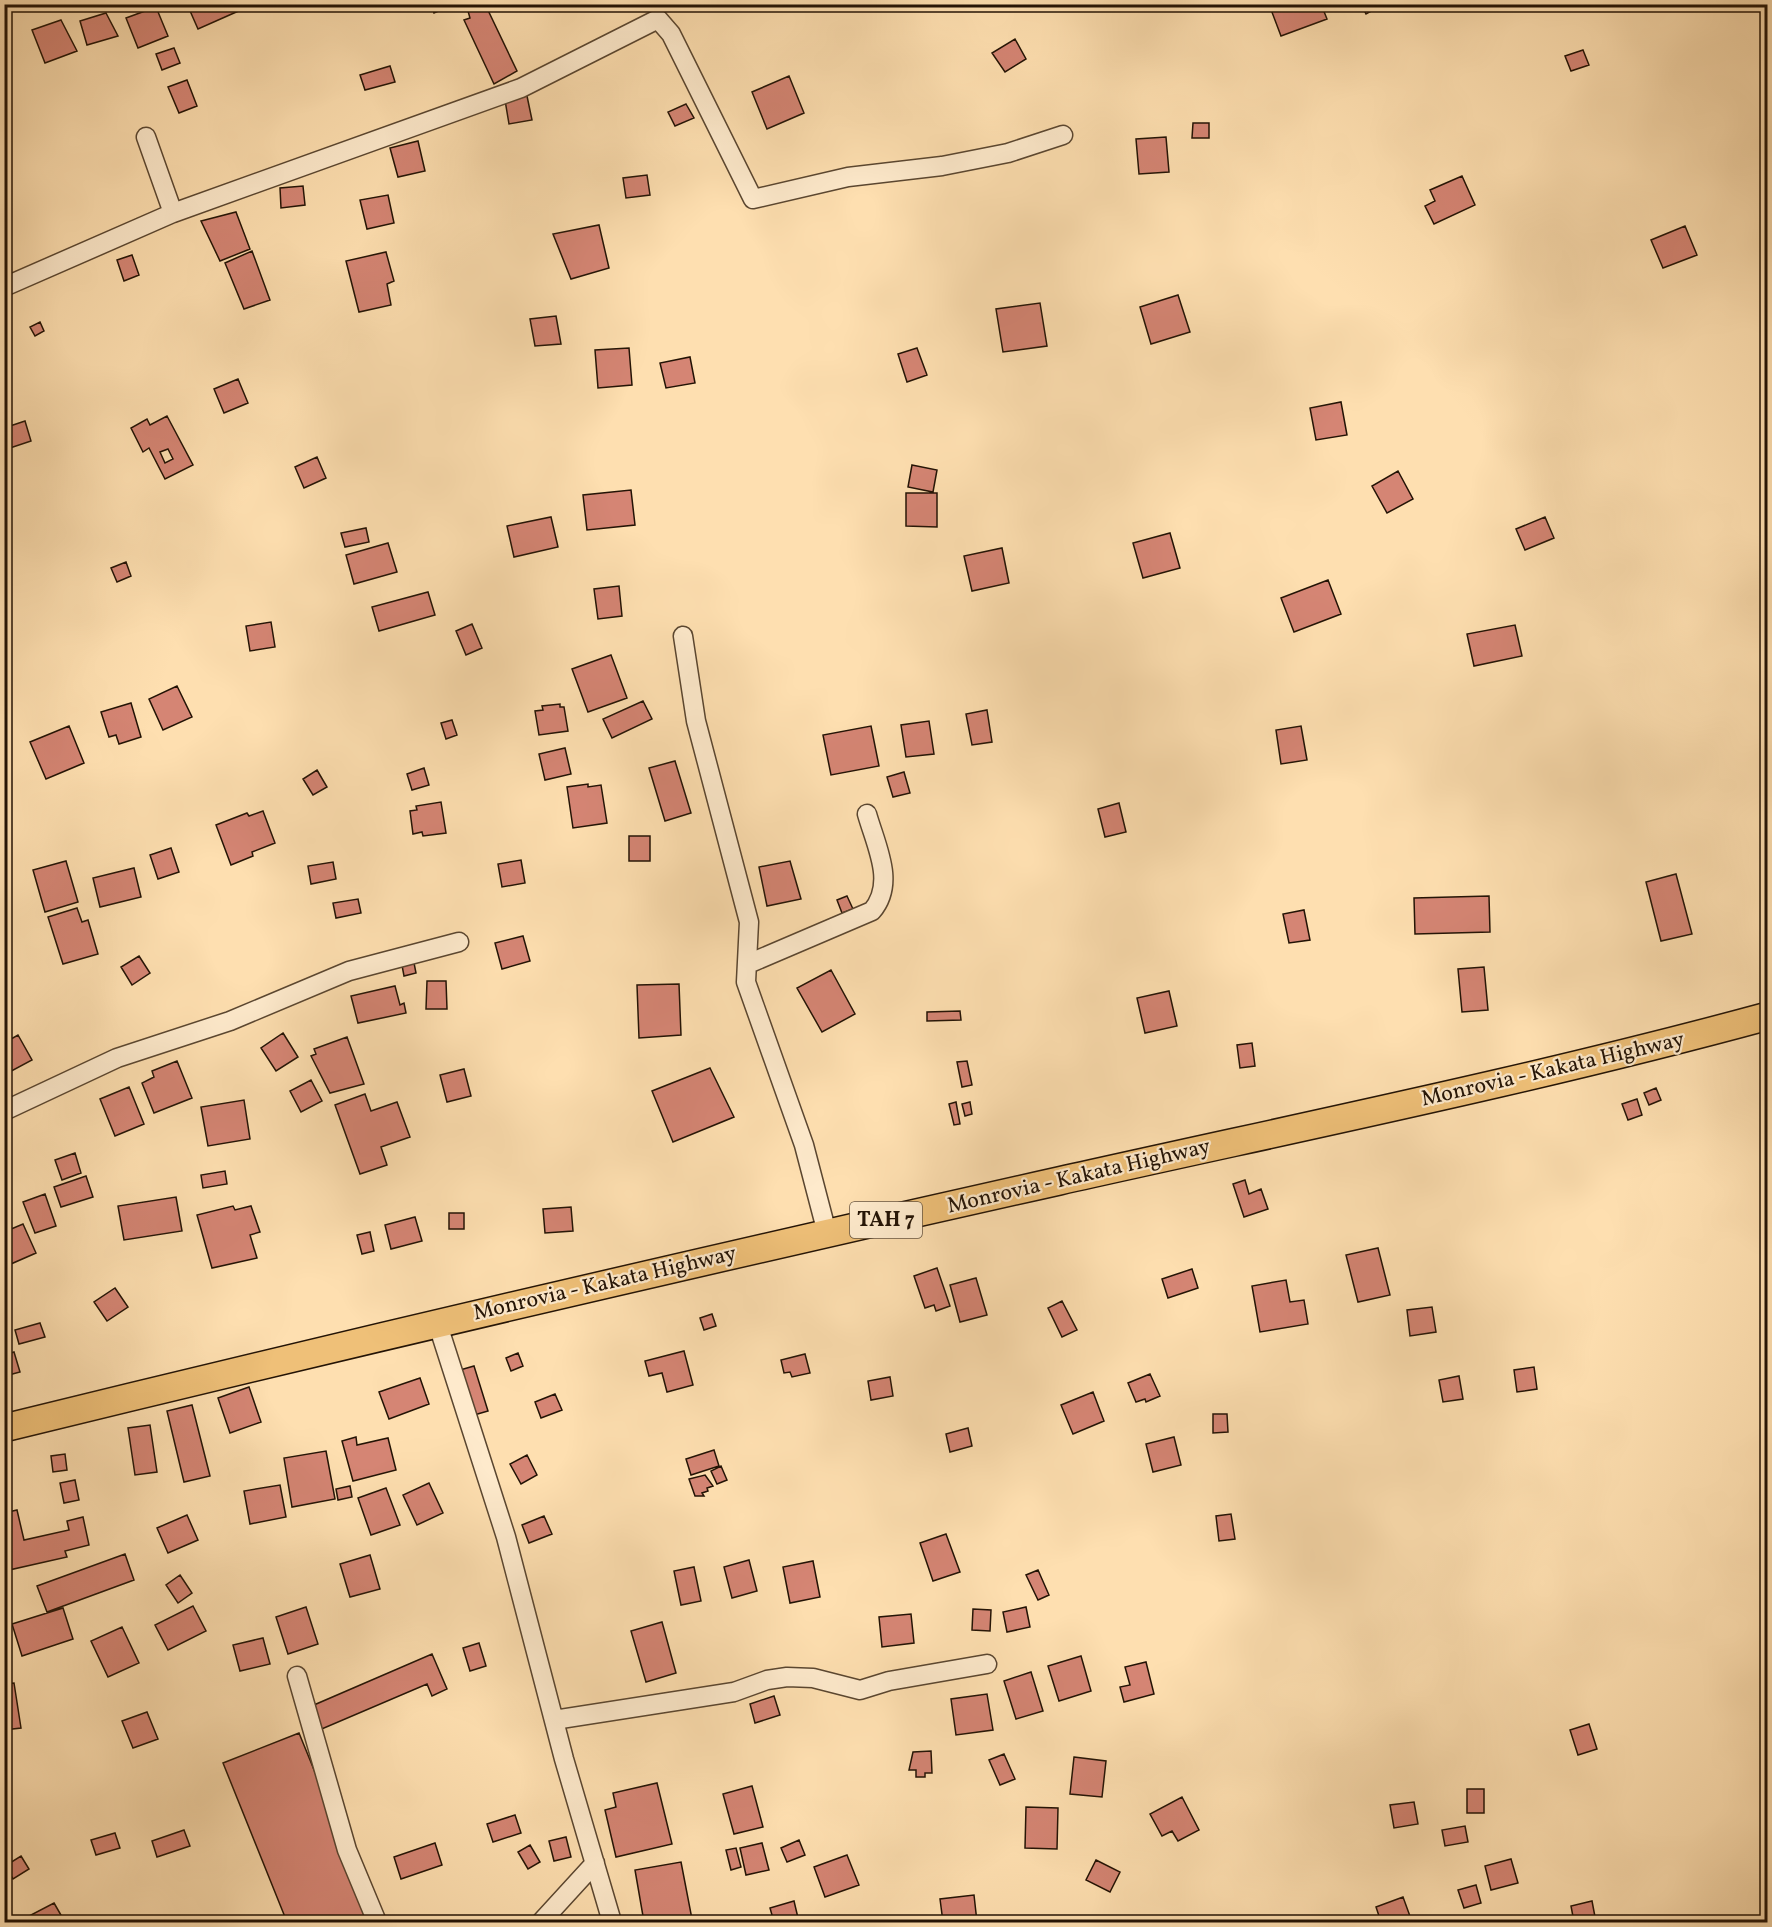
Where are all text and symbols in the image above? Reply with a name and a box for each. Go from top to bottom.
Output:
street label: Monrovia - Kakata Highway [1418,1025,1688,1115]
street label: Monrovia - Kakata Highway [944,1132,1214,1222]
road number: TAH 7 [850,1202,922,1238]
street label: Monrovia - Kakata Highway [470,1239,740,1329]

